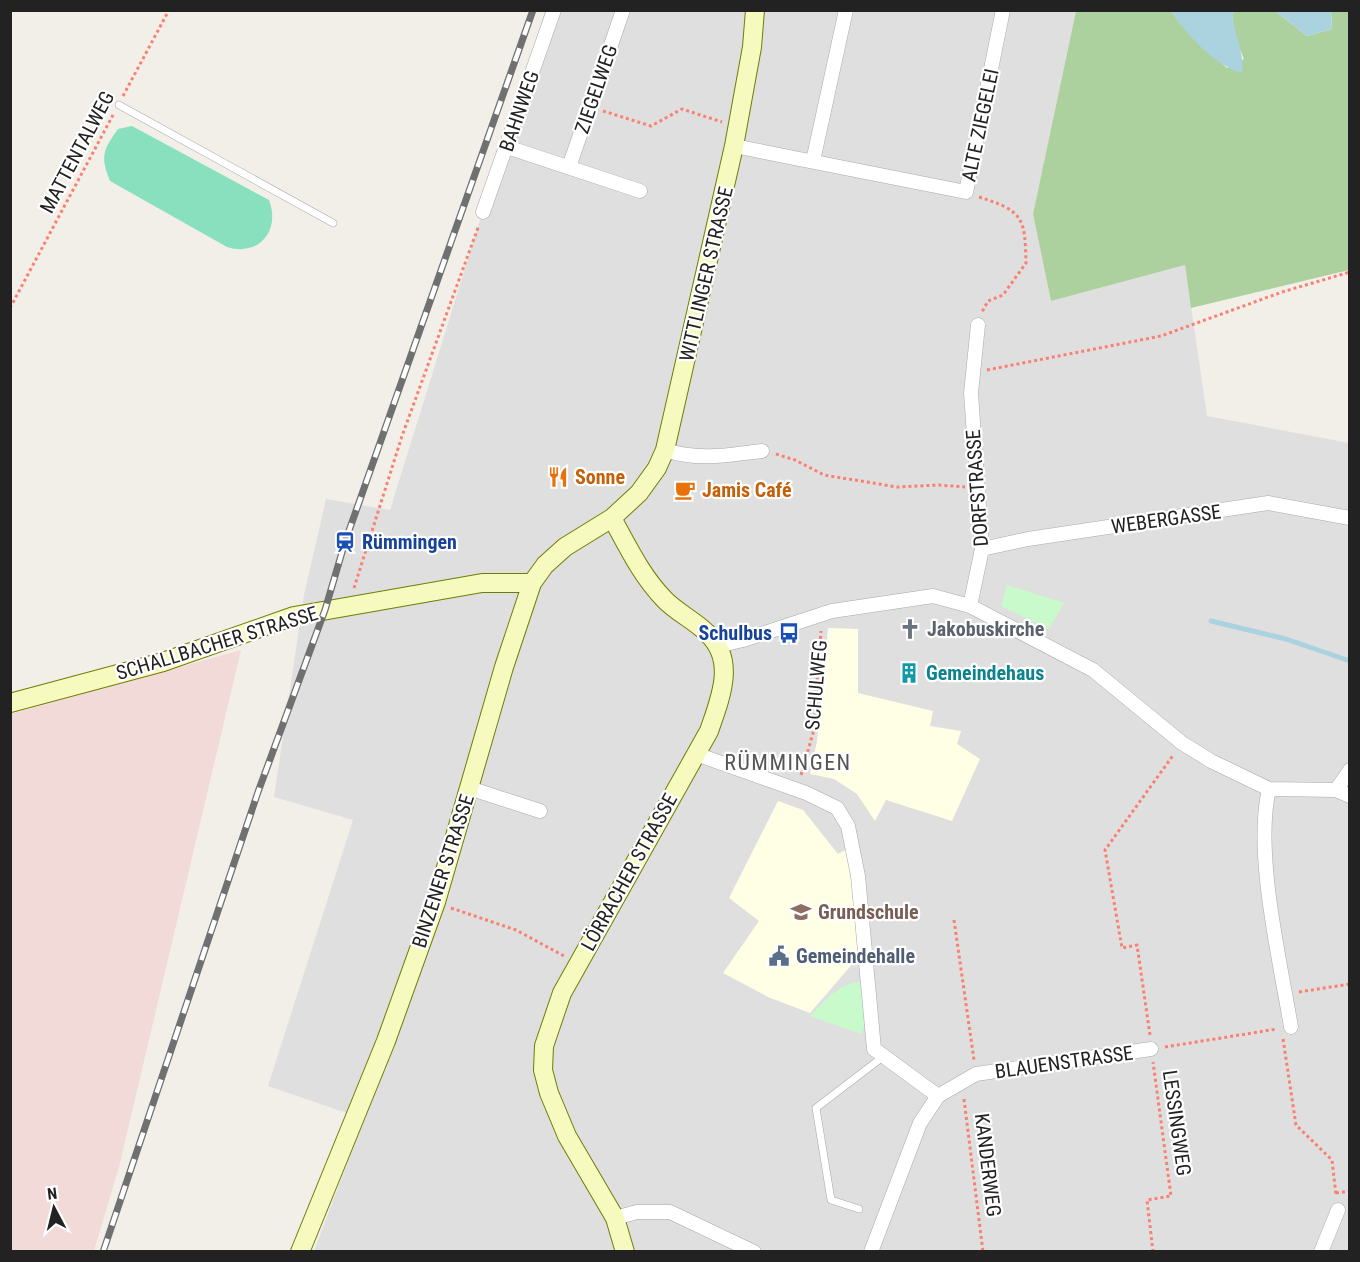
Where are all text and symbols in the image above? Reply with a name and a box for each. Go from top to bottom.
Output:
street label: ZIEGELWEG [570,41,622,137]
street label: ALTE ZIEGELEI [956,66,1004,184]
street label: BAHNWEG [494,67,544,155]
street label: MATTENTALWEG [35,87,119,217]
street label: WITTLINGER STRASSE [674,184,738,364]
street label: DORFSTRASSE [961,429,993,547]
restaurant icon: Sonne [546,465,570,489]
place label: Sonne [575,465,625,489]
cafe icon: Jamis Café [673,478,697,502]
place label: Jamis Café [702,478,792,502]
street label: WEBERGASSE [1110,499,1223,539]
station icon: Rümmingen [333,530,357,554]
place label: Rümmingen [362,530,457,554]
street label: SCHALLBACHER STRASSE [113,601,321,685]
church icon: Jakobuskirche [898,617,922,641]
place label: Jakobuskirche [927,617,1044,641]
place label: Schulbus [698,621,772,645]
bus stop icon: Schulbus [777,621,801,645]
street label: SCHULWEG [800,639,832,731]
building icon: Gemeindehaus [897,661,921,685]
place label: Gemeindehaus [926,661,1044,685]
district label: RÜMMINGEN [724,750,852,775]
street label: LÖRRACHER STRASSE [576,789,682,955]
street label: BINZENER STRASSE [407,791,479,951]
school or university icon: Grundschule [789,900,813,924]
place label: Grundschule [818,900,919,924]
public building icon: Gemeindehalle [767,944,791,968]
place label: Gemeindehalle [796,944,915,968]
street label: BLAUENSTRASSE [993,1040,1135,1084]
street label: LESSINGWEG [1158,1069,1196,1177]
street label: KANDERWEG [970,1112,1006,1218]
north arrow [24,1178,84,1238]
text: N [46,1184,58,1204]

